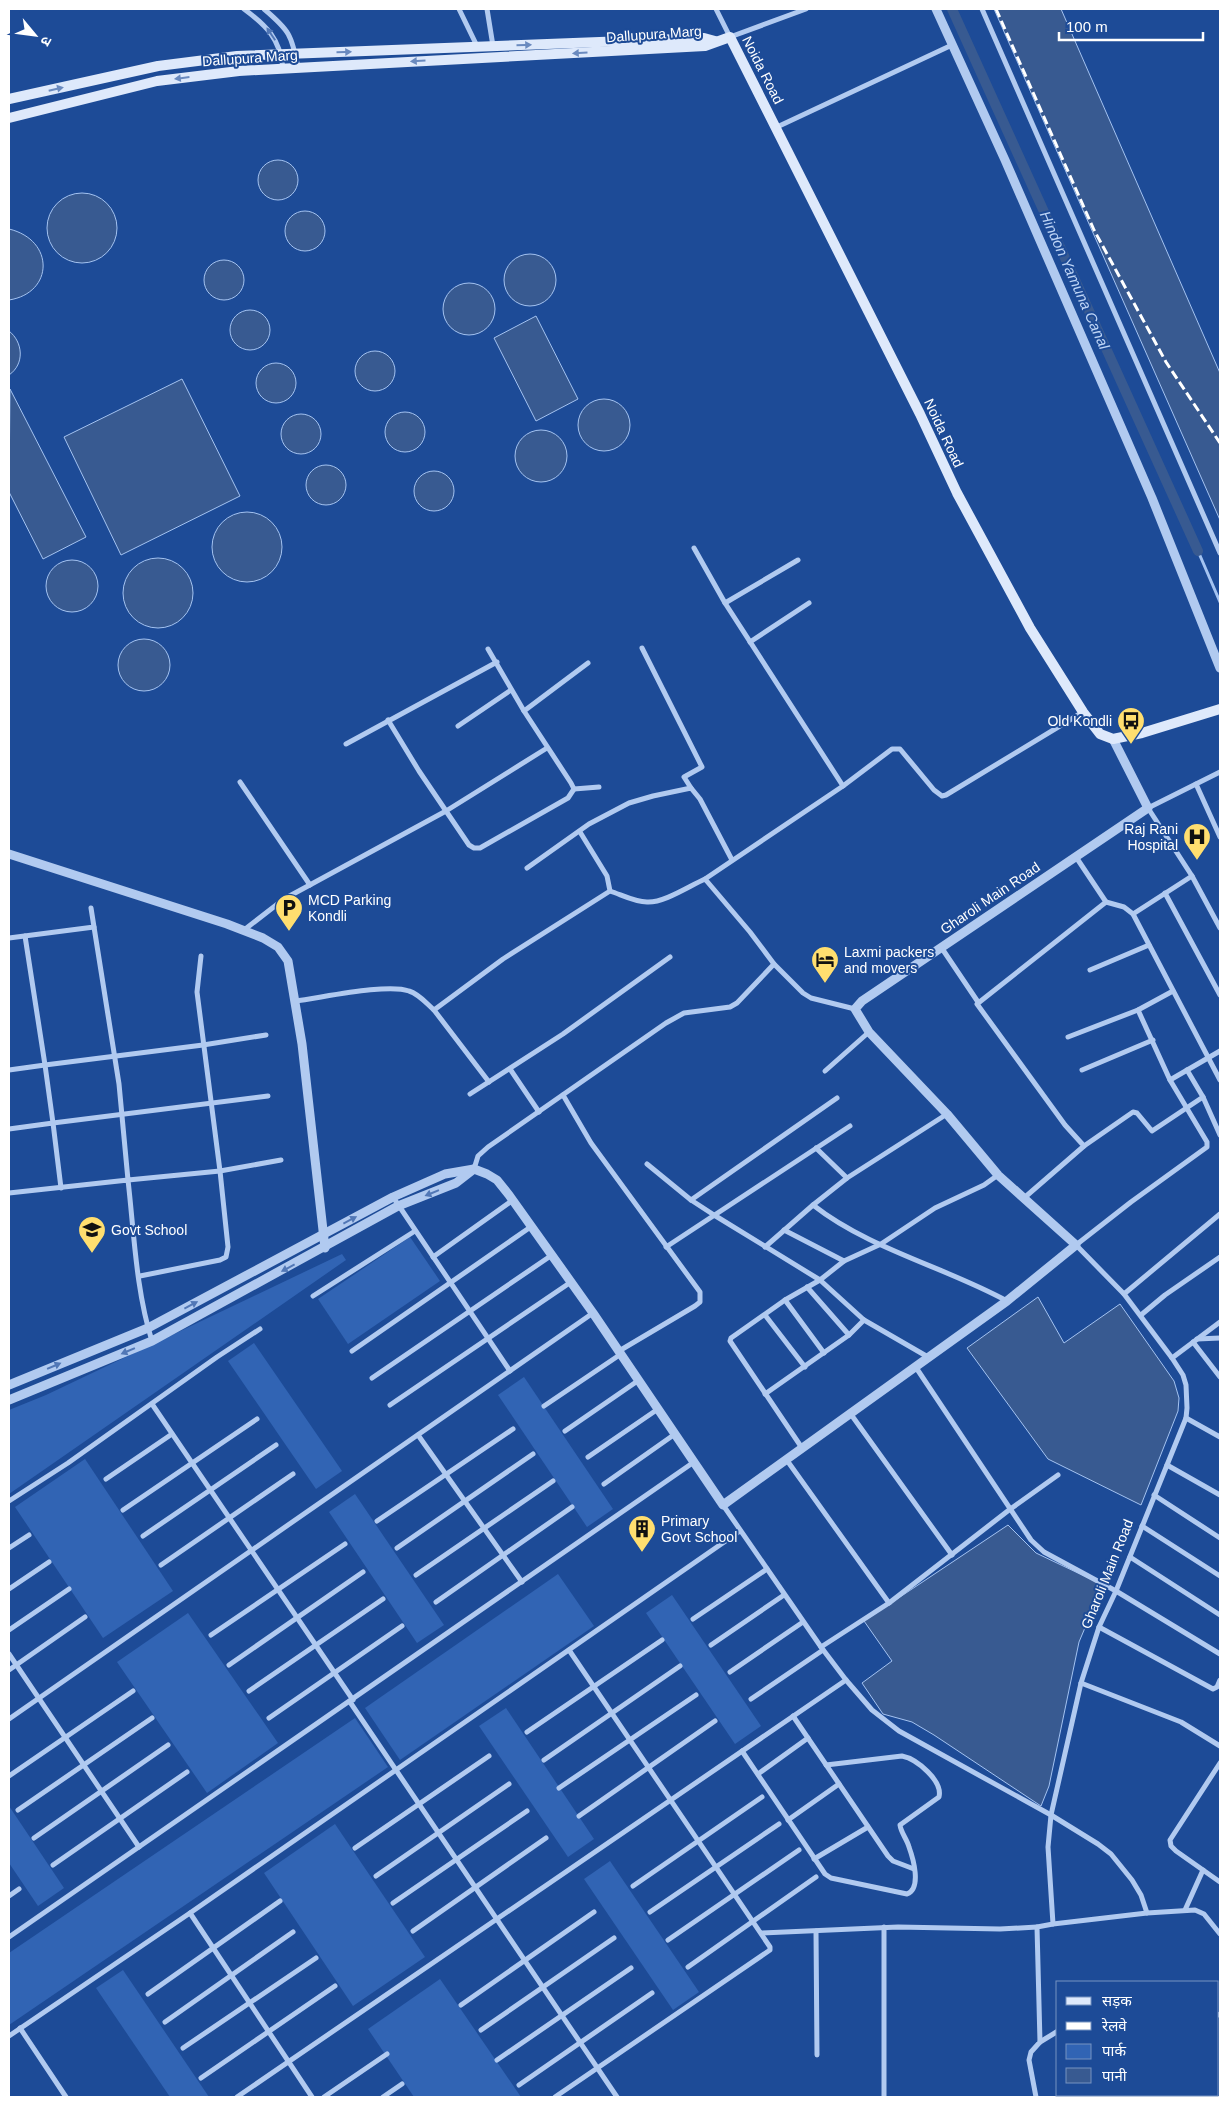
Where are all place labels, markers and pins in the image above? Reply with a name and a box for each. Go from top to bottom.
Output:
bus stop icon: Old Kondli [1116,706,1146,745]
place label: Old Kondli [1047,713,1112,729]
place label: Raj Rani Hospital [1124,821,1178,853]
hospital icon: Raj Rani Hospital [1182,822,1212,861]
place label: MCD Parking Kondli [308,892,391,924]
parking icon: MCD Parking Kondli [274,893,304,932]
place label: Laxmi packers and movers [844,944,934,976]
hotel icon: Laxmi packers and movers [810,945,840,984]
school or university icon: Govt School [77,1215,107,1254]
place label: Govt School [111,1222,187,1238]
place label: Primary Govt School [661,1513,737,1545]
building icon: Primary Govt School [627,1514,657,1553]

